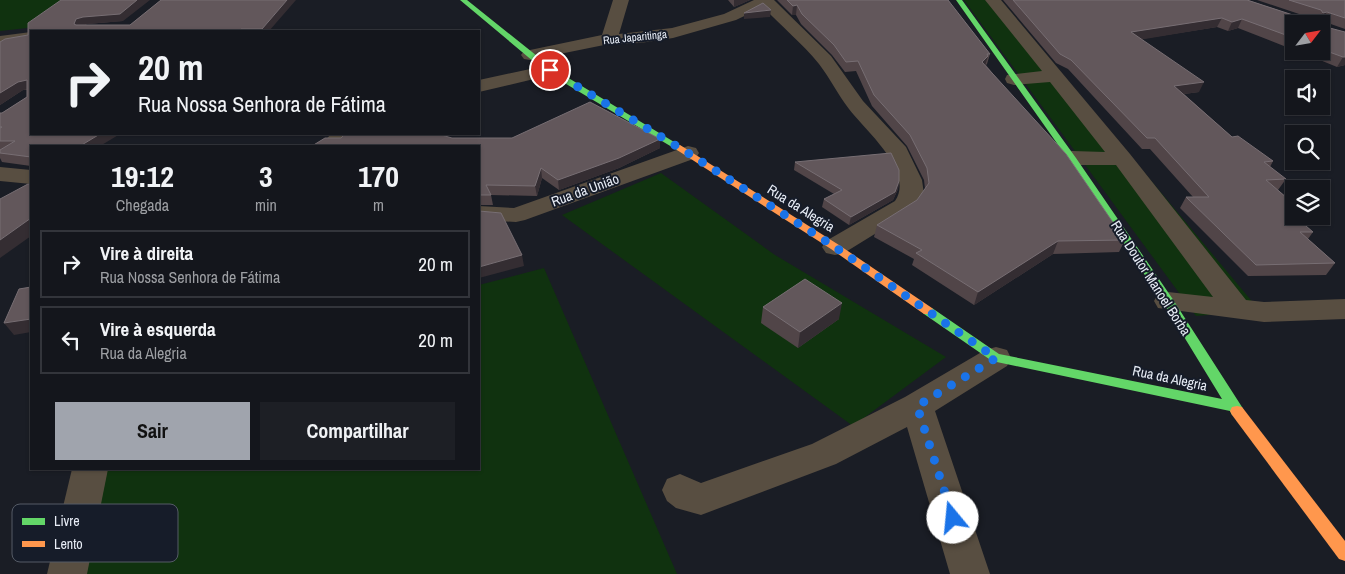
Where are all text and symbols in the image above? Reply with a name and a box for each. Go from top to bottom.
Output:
north arrow [1285,15,1330,60]
map controls [1285,15,1330,225]
street label: Rua Japaritinga [602,27,668,47]
text: 20 m [138,44,203,91]
pin [529,49,571,91]
icon: right [55,50,120,115]
icon: arrive [536,56,564,84]
button: sound [1285,70,1330,115]
text: Rua Nossa Senhora de Fátima [138,89,386,119]
button: search [1285,125,1330,170]
text: 19:12 [111,156,174,196]
text: 3 [259,156,273,196]
text: 170 [358,156,399,196]
street label: Rua da União [549,169,621,211]
street label: Rua da Alegria [764,180,838,236]
button: layers [1285,180,1330,225]
text: Chegada [116,194,169,216]
text: min [255,194,277,216]
text: m [373,194,384,216]
street label: Rua Doutor Manoel Borba [1107,217,1195,339]
text: Vire à direita [100,240,193,266]
icon: right [57,250,85,278]
text: 20 m [418,251,453,277]
text: Rua Nossa Senhora de Fátima [100,266,280,288]
text: Vire à esquerda [100,316,216,342]
icon: left [57,326,85,354]
text: 20 m [418,327,453,353]
text: Rua da Alegria [100,342,187,364]
street label: Rua da Alegria [1131,361,1210,395]
button: Sair [55,402,250,460]
button: Compartilhar [260,402,455,460]
position arrow [926,491,978,543]
legend [12,504,178,562]
text: Livre [54,512,80,530]
text: Lento [54,535,83,553]

